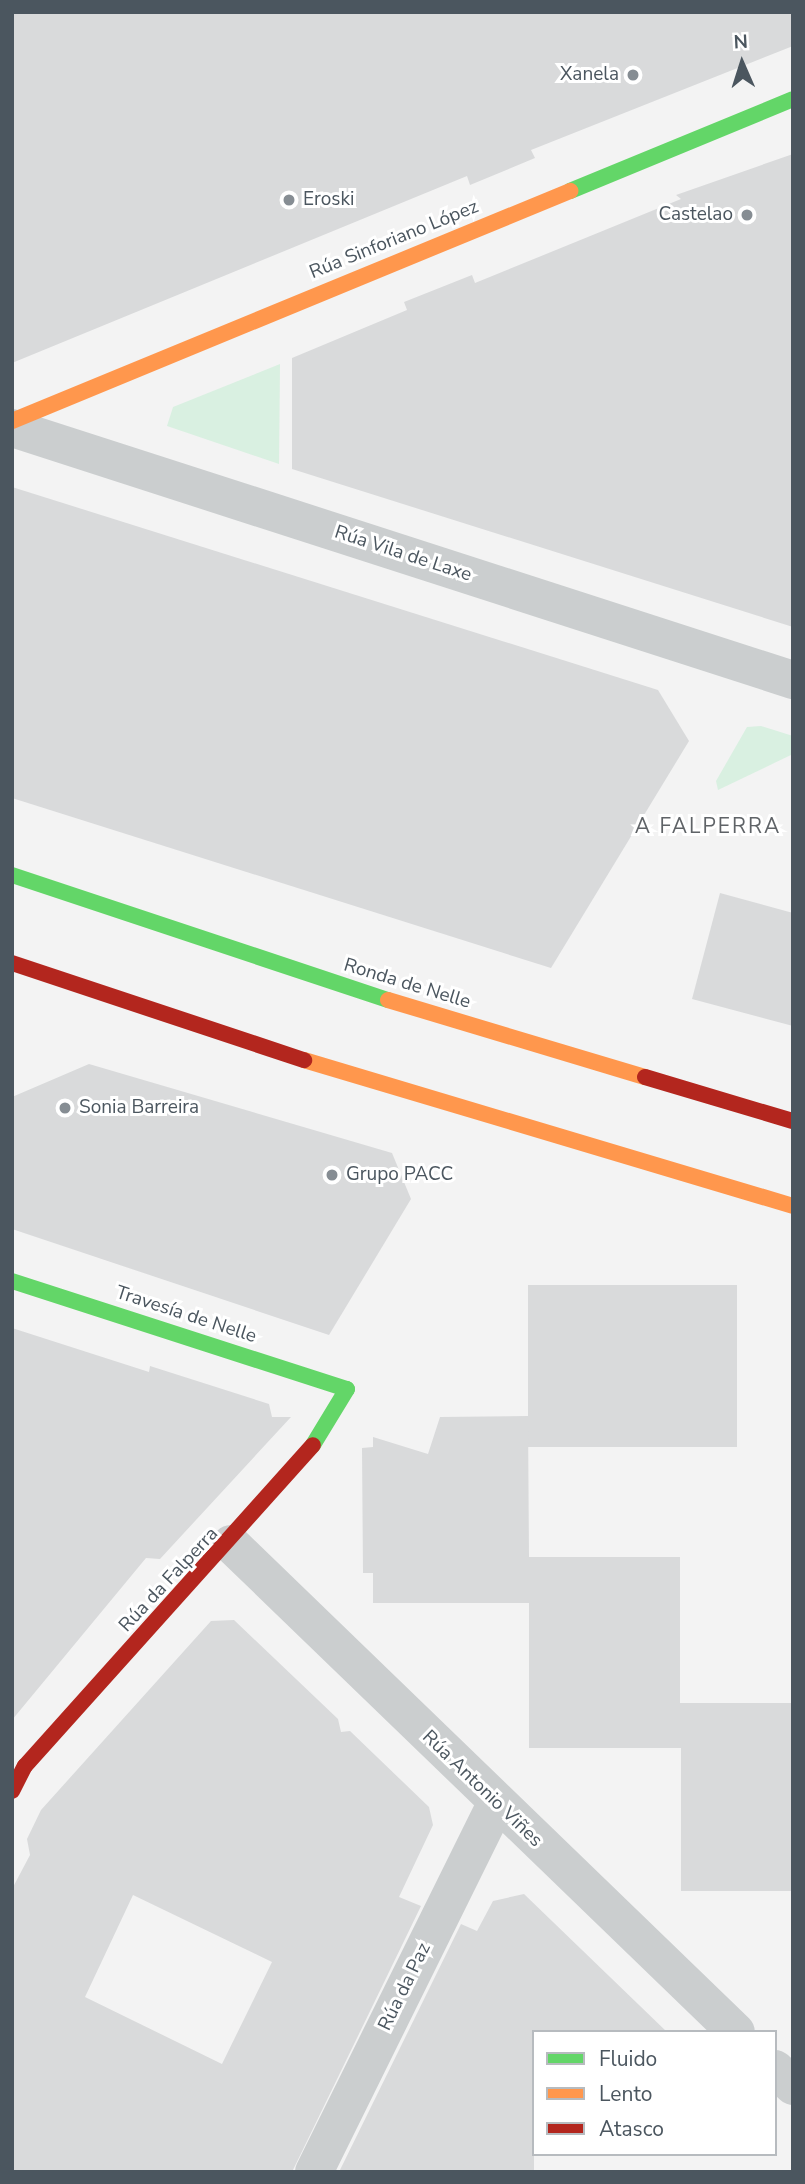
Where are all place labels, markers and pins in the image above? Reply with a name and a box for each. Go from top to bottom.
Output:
place label: Xanela [560,64,619,86]
marker: Xanela [625,67,641,83]
place label: Eroski [303,189,354,211]
marker: Eroski [281,192,297,208]
place label: Castelao [658,204,733,226]
marker: Castelao [739,207,755,223]
place label: Sonia Barreira [79,1097,199,1119]
marker: Sonia Barreira [57,1100,73,1116]
place label: Grupo PACC [346,1164,453,1186]
marker: Grupo PACC [324,1167,340,1183]

